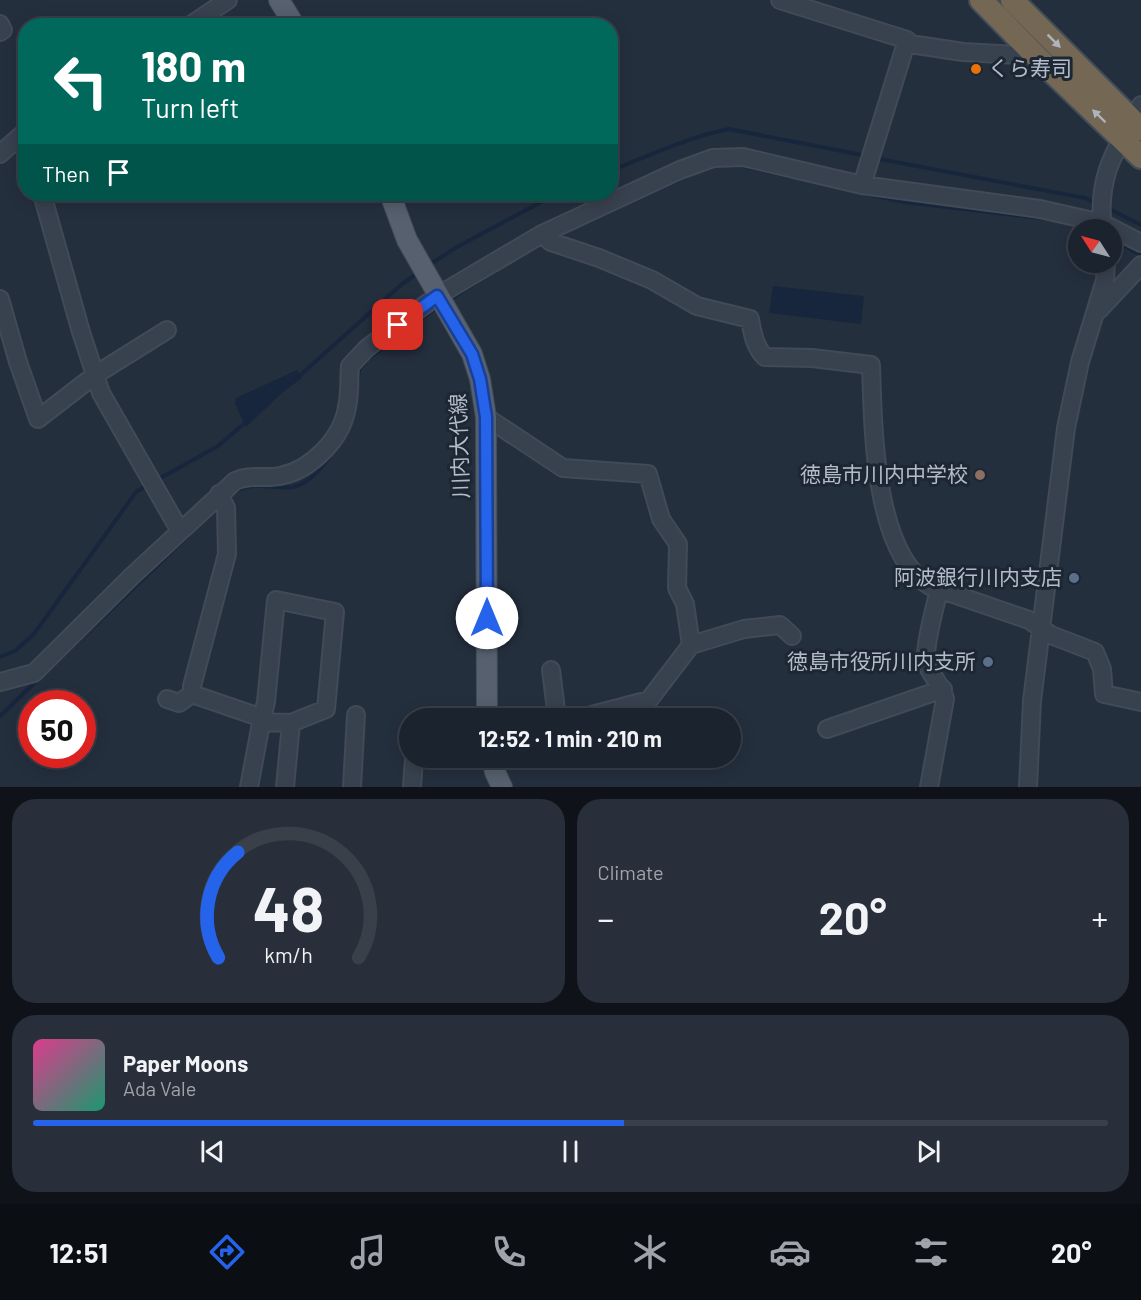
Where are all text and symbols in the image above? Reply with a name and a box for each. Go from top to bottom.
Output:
one-way arrow [1046,34,1060,48]
text: 180 m [141,40,246,90]
icon: left [42,42,120,120]
place label: くら寿司 [988,55,1072,80]
marker: くら寿司 [969,62,983,76]
text: Turn left [141,91,239,123]
one-way arrow [1091,109,1106,123]
icon: arrive [102,156,135,189]
text: Then [42,160,90,186]
north arrow [1068,219,1122,273]
map controls [1068,219,1122,273]
pin [372,299,423,350]
icon: arrive [381,308,414,341]
street label: 川内大代線 [444,393,473,499]
place label: 徳島市川内中学校 [800,461,968,486]
marker: 徳島市川内中学校 [973,468,987,482]
place label: 阿波銀行川内支店 [894,564,1062,589]
marker: 阿波銀行川内支店 [1067,571,1081,585]
position arrow [455,586,519,650]
place label: 徳島市役所川内支所 [787,648,976,673]
marker: 徳島市役所川内支所 [981,655,995,669]
speed limit sign: 50 [18,690,96,768]
text: 12:52 · 1 min · 210 m [478,725,662,751]
text: Climate [598,860,664,884]
text: 48 [252,870,324,944]
text: 20° [819,890,887,944]
text: − [598,898,614,938]
text: + [1092,898,1108,938]
text: km/h [264,942,313,967]
text: Paper Moons [123,1050,248,1076]
text: Ada Vale [123,1076,196,1100]
icon: previous [196,1135,229,1168]
icon: pause [554,1135,587,1168]
icon: next [912,1135,945,1168]
icon: directions [206,1231,248,1273]
icon: music [347,1231,389,1273]
icon: phone [488,1231,530,1273]
icon: climate [629,1231,671,1273]
icon: car [769,1231,811,1273]
icon: filters [910,1231,952,1273]
text: 12:51 [49,1236,108,1268]
text: 20° [1051,1236,1092,1268]

